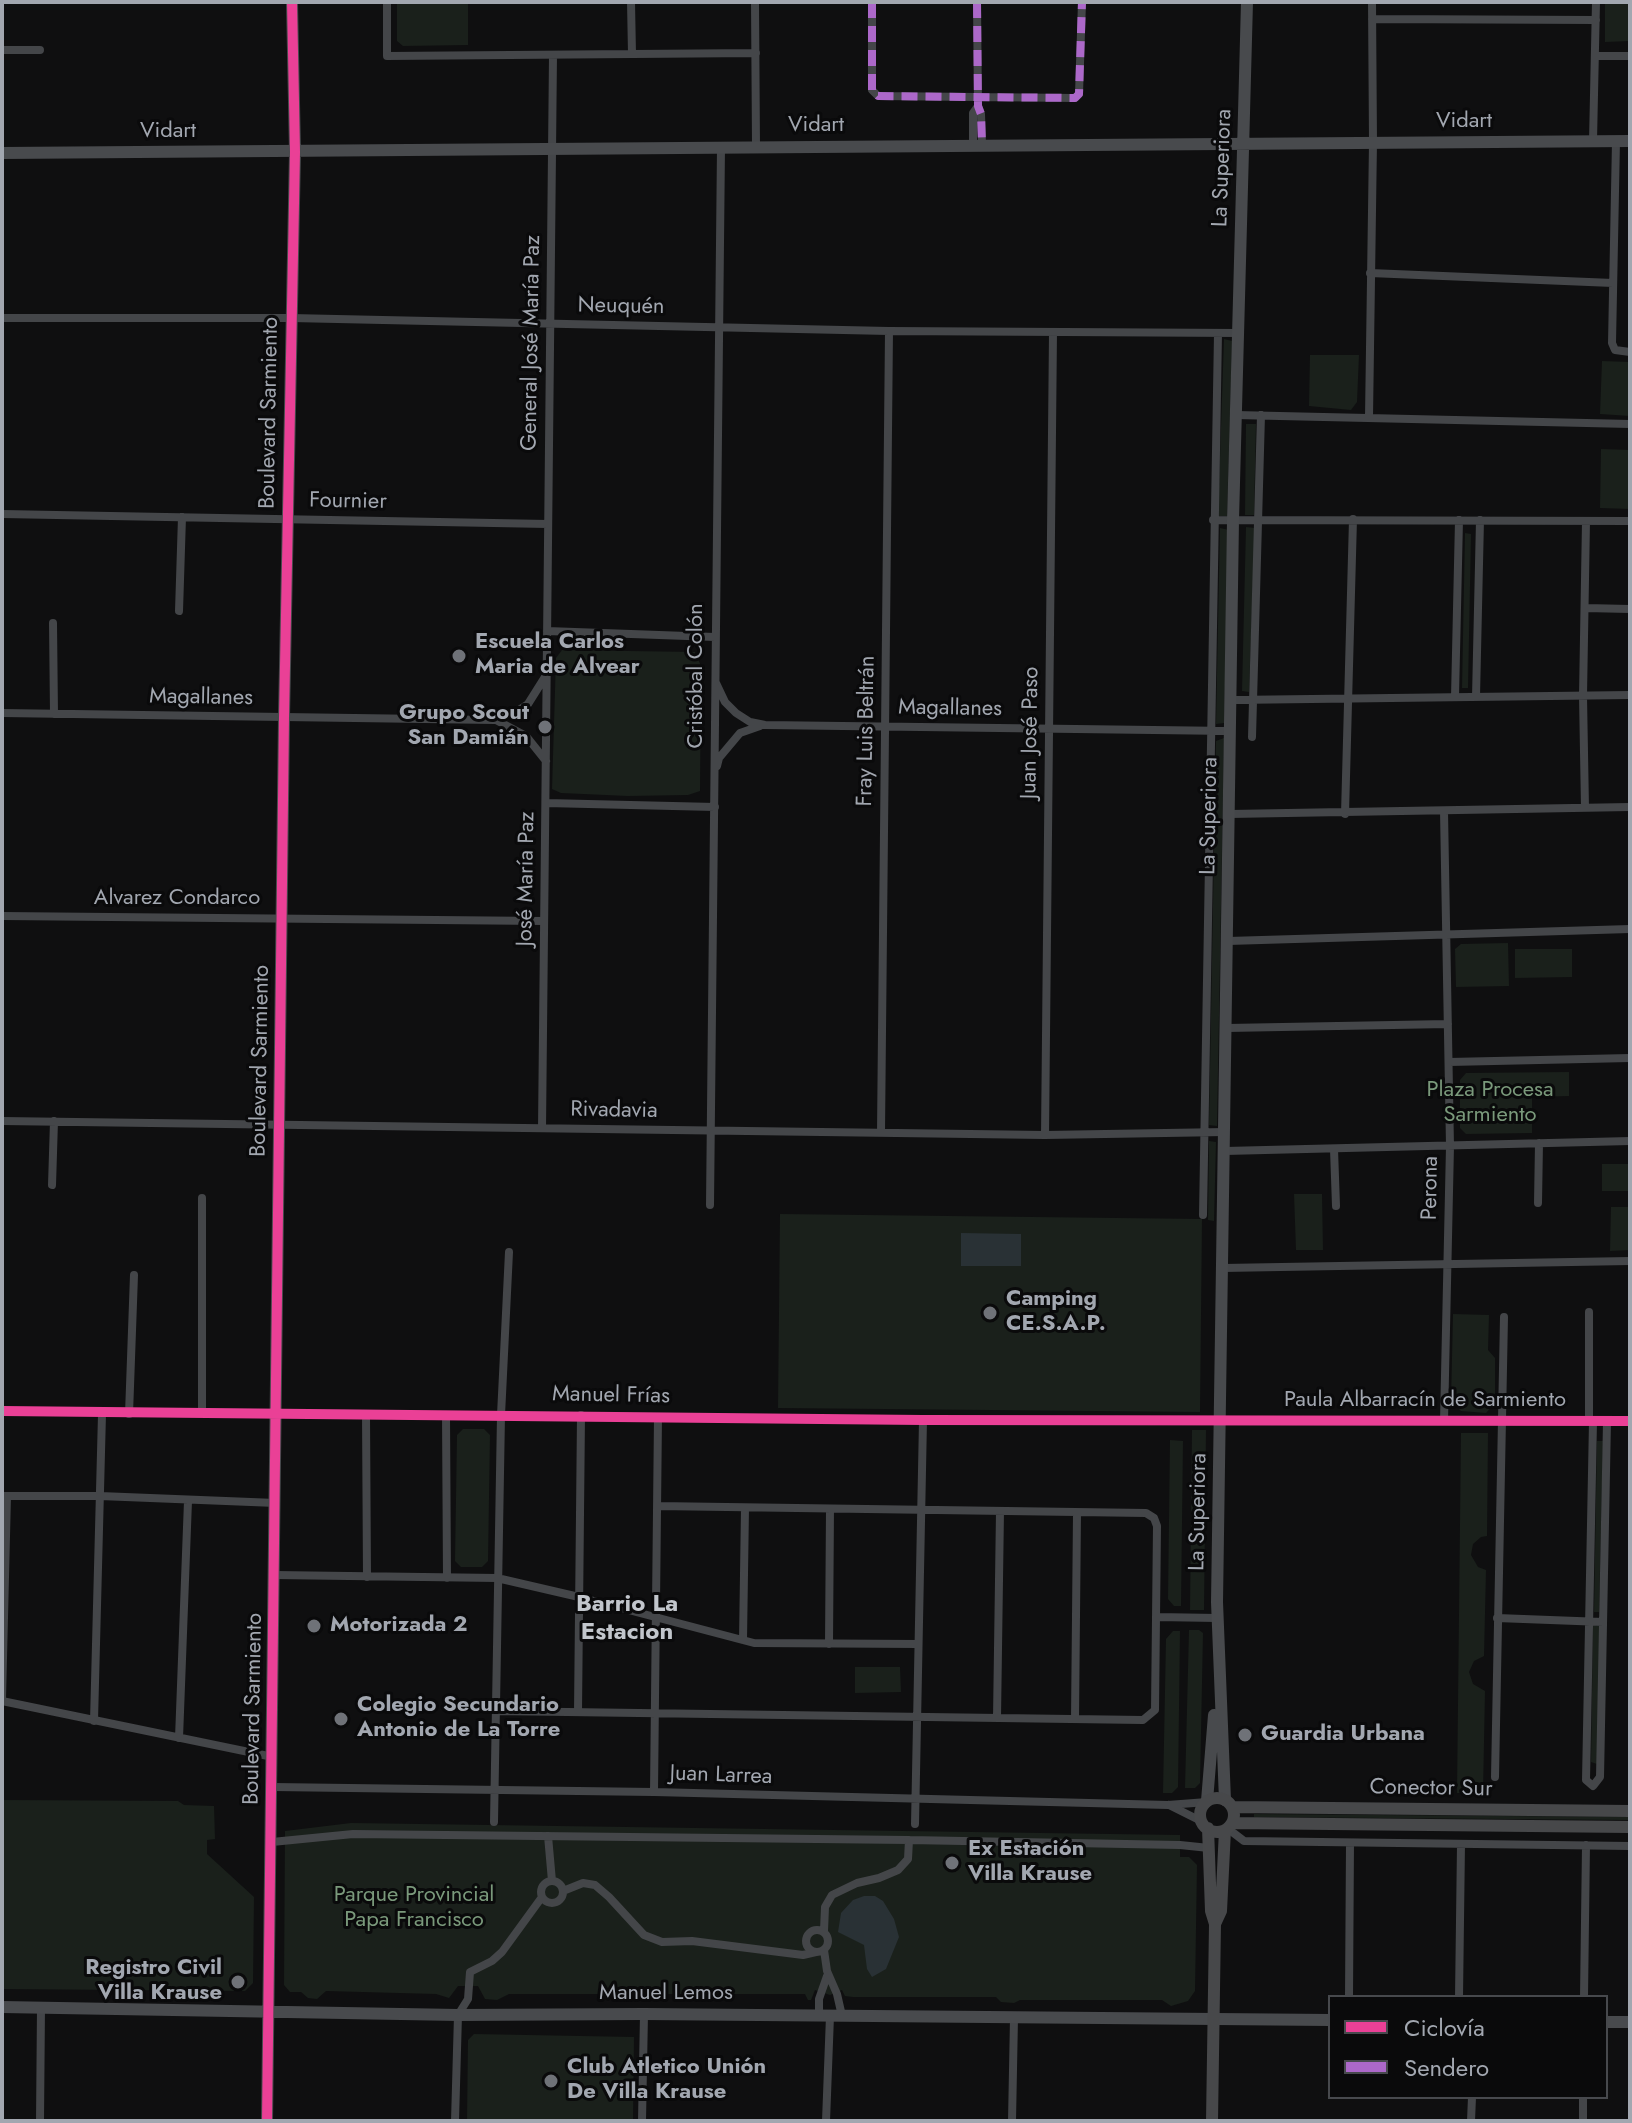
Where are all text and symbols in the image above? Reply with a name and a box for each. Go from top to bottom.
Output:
street label: La Superiora [1208,109,1238,227]
street label: Vidart [1436,109,1492,135]
street label: Vidart [788,113,844,139]
street label: Vidart [140,119,196,145]
street label: General José María Paz [517,235,547,451]
street label: Neuquén [577,293,665,321]
street label: Boulevard Sarmiento [255,317,285,509]
street label: Fournier [309,488,387,516]
street label: Cristóbal Colón [684,604,710,748]
place label: Escuela Carlos Maria de Alvear [475,630,640,682]
marker: Escuela Carlos Maria de Alvear [450,647,468,665]
street label: Fray Luis Beltrán [852,655,882,807]
street label: Juan José Paso [1017,667,1045,799]
street label: Magallanes [149,684,253,712]
street label: Magallanes [898,695,1002,723]
place label: Grupo Scout San Damián [399,701,529,752]
marker: Grupo Scout San Damián [536,718,554,736]
street label: La Superiora [1196,757,1224,875]
street label: José María Paz [513,811,541,947]
street label: Alvarez Condarco [94,886,260,912]
street label: Boulevard Sarmiento [246,965,276,1157]
park label: Plaza Procesa Sarmiento [1426,1078,1554,1130]
street label: Rivadavia [570,1097,658,1125]
street label: Perona [1417,1156,1445,1220]
place label: Camping CE.S.A.P. [1006,1287,1106,1338]
marker: Camping CE.S.A.P. [981,1304,999,1322]
street label: Manuel Frías [552,1382,670,1410]
street label: Paula Albarracín de Sarmiento [1284,1388,1566,1414]
street label: La Superiora [1185,1453,1213,1571]
district label: Barrio La Estacion [576,1591,678,1647]
street label: Boulevard Sarmiento [239,1613,269,1805]
place label: Motorizada 2 [330,1613,467,1639]
marker: Motorizada 2 [305,1617,323,1635]
place label: Colegio Secundario Antonio de La Torre [357,1693,560,1744]
marker: Colegio Secundario Antonio de La Torre [332,1710,350,1728]
place label: Guardia Urbana [1261,1722,1425,1748]
marker: Guardia Urbana [1236,1726,1254,1744]
street label: Juan Larrea [669,1761,773,1791]
street label: Conector Sur [1369,1775,1493,1803]
place label: Ex Estación Villa Krause [968,1837,1092,1888]
marker: Ex Estación Villa Krause [943,1854,961,1872]
park label: Parque Provincial Papa Francisco [334,1883,494,1934]
place label: Registro Civil Villa Krause [85,1956,222,2008]
marker: Registro Civil Villa Krause [229,1973,247,1991]
street label: Manuel Lemos [599,1981,733,2007]
legend [1328,1995,1608,2099]
text: Ciclovía [1404,2010,1485,2045]
text: Sendero [1404,2050,1489,2085]
place label: Club Atletico Unión De Villa Krause [567,2055,766,2106]
marker: Club Atletico Unión De Villa Krause [542,2072,560,2090]

